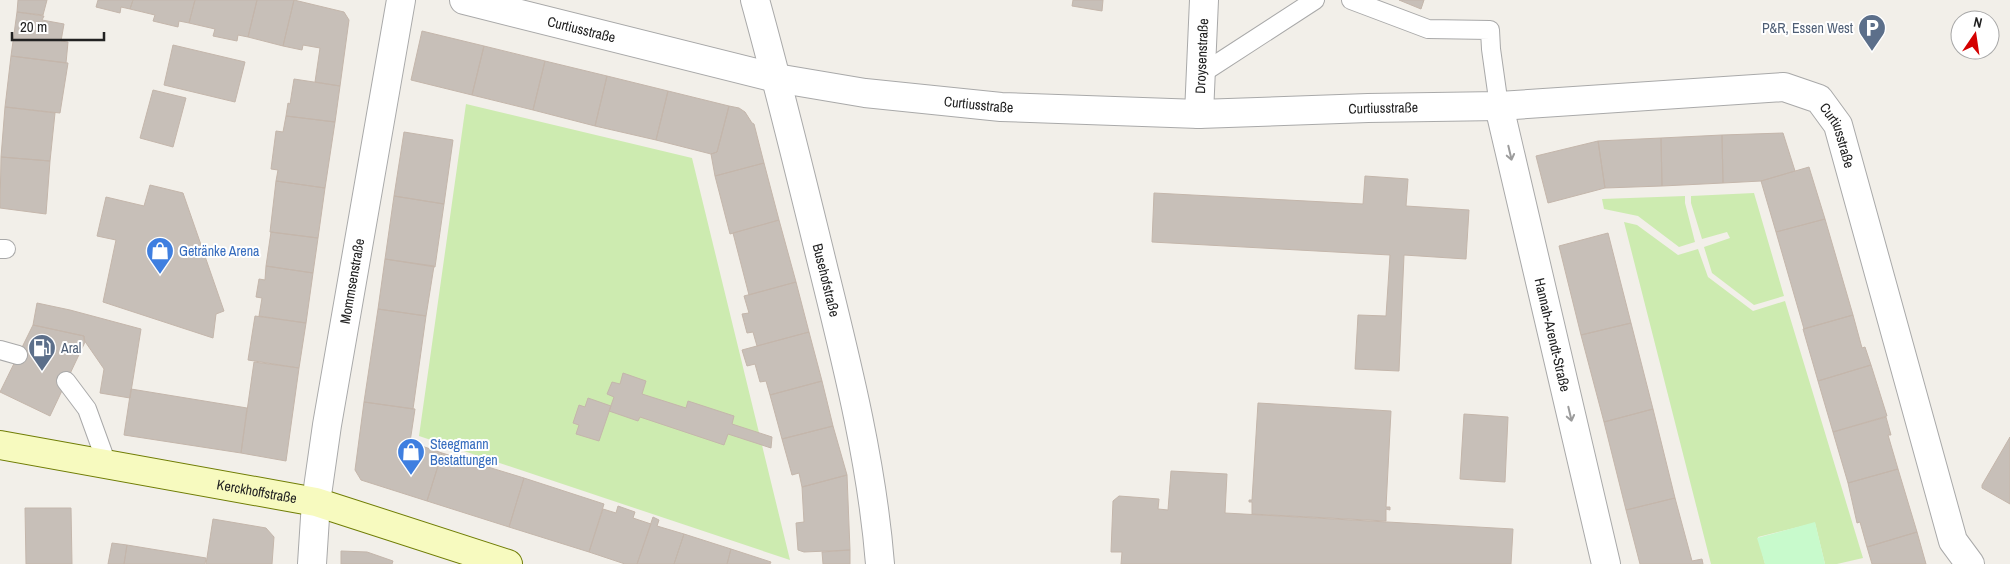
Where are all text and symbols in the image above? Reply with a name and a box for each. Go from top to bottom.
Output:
scale bar [12,10,105,42]
north arrow [1950,10,2000,60]
street label: Curtiusstraße [545,12,617,47]
parking icon: P&R, Essen West [1857,13,1887,52]
text: N [1972,13,1984,32]
text: 20 m [20,16,47,37]
street label: Droysenstraße [1191,18,1212,94]
place label: P&R, Essen West [1762,19,1853,37]
street label: Curtiusstraße [943,92,1014,116]
street label: Curtiusstraße [1348,98,1418,118]
street label: Curtiusstraße [1816,99,1858,170]
one-way arrow [1506,145,1515,161]
shop icon: Getränke Arena [145,236,175,275]
street label: Mommsenstraße [336,237,368,325]
place label: Getränke Arena [179,242,260,260]
street label: Busehofstraße [809,242,844,319]
street label: Hannah-Arendt-Straße [1530,276,1574,394]
fuel station icon: Aral [27,333,57,372]
place label: Aral [60,339,81,357]
one-way arrow [1566,405,1575,421]
place label: Steegmann Bestattungen [430,435,498,469]
shop icon: Steegmann Bestattungen [396,437,426,476]
street label: Kerckhoffstraße [215,475,298,507]

